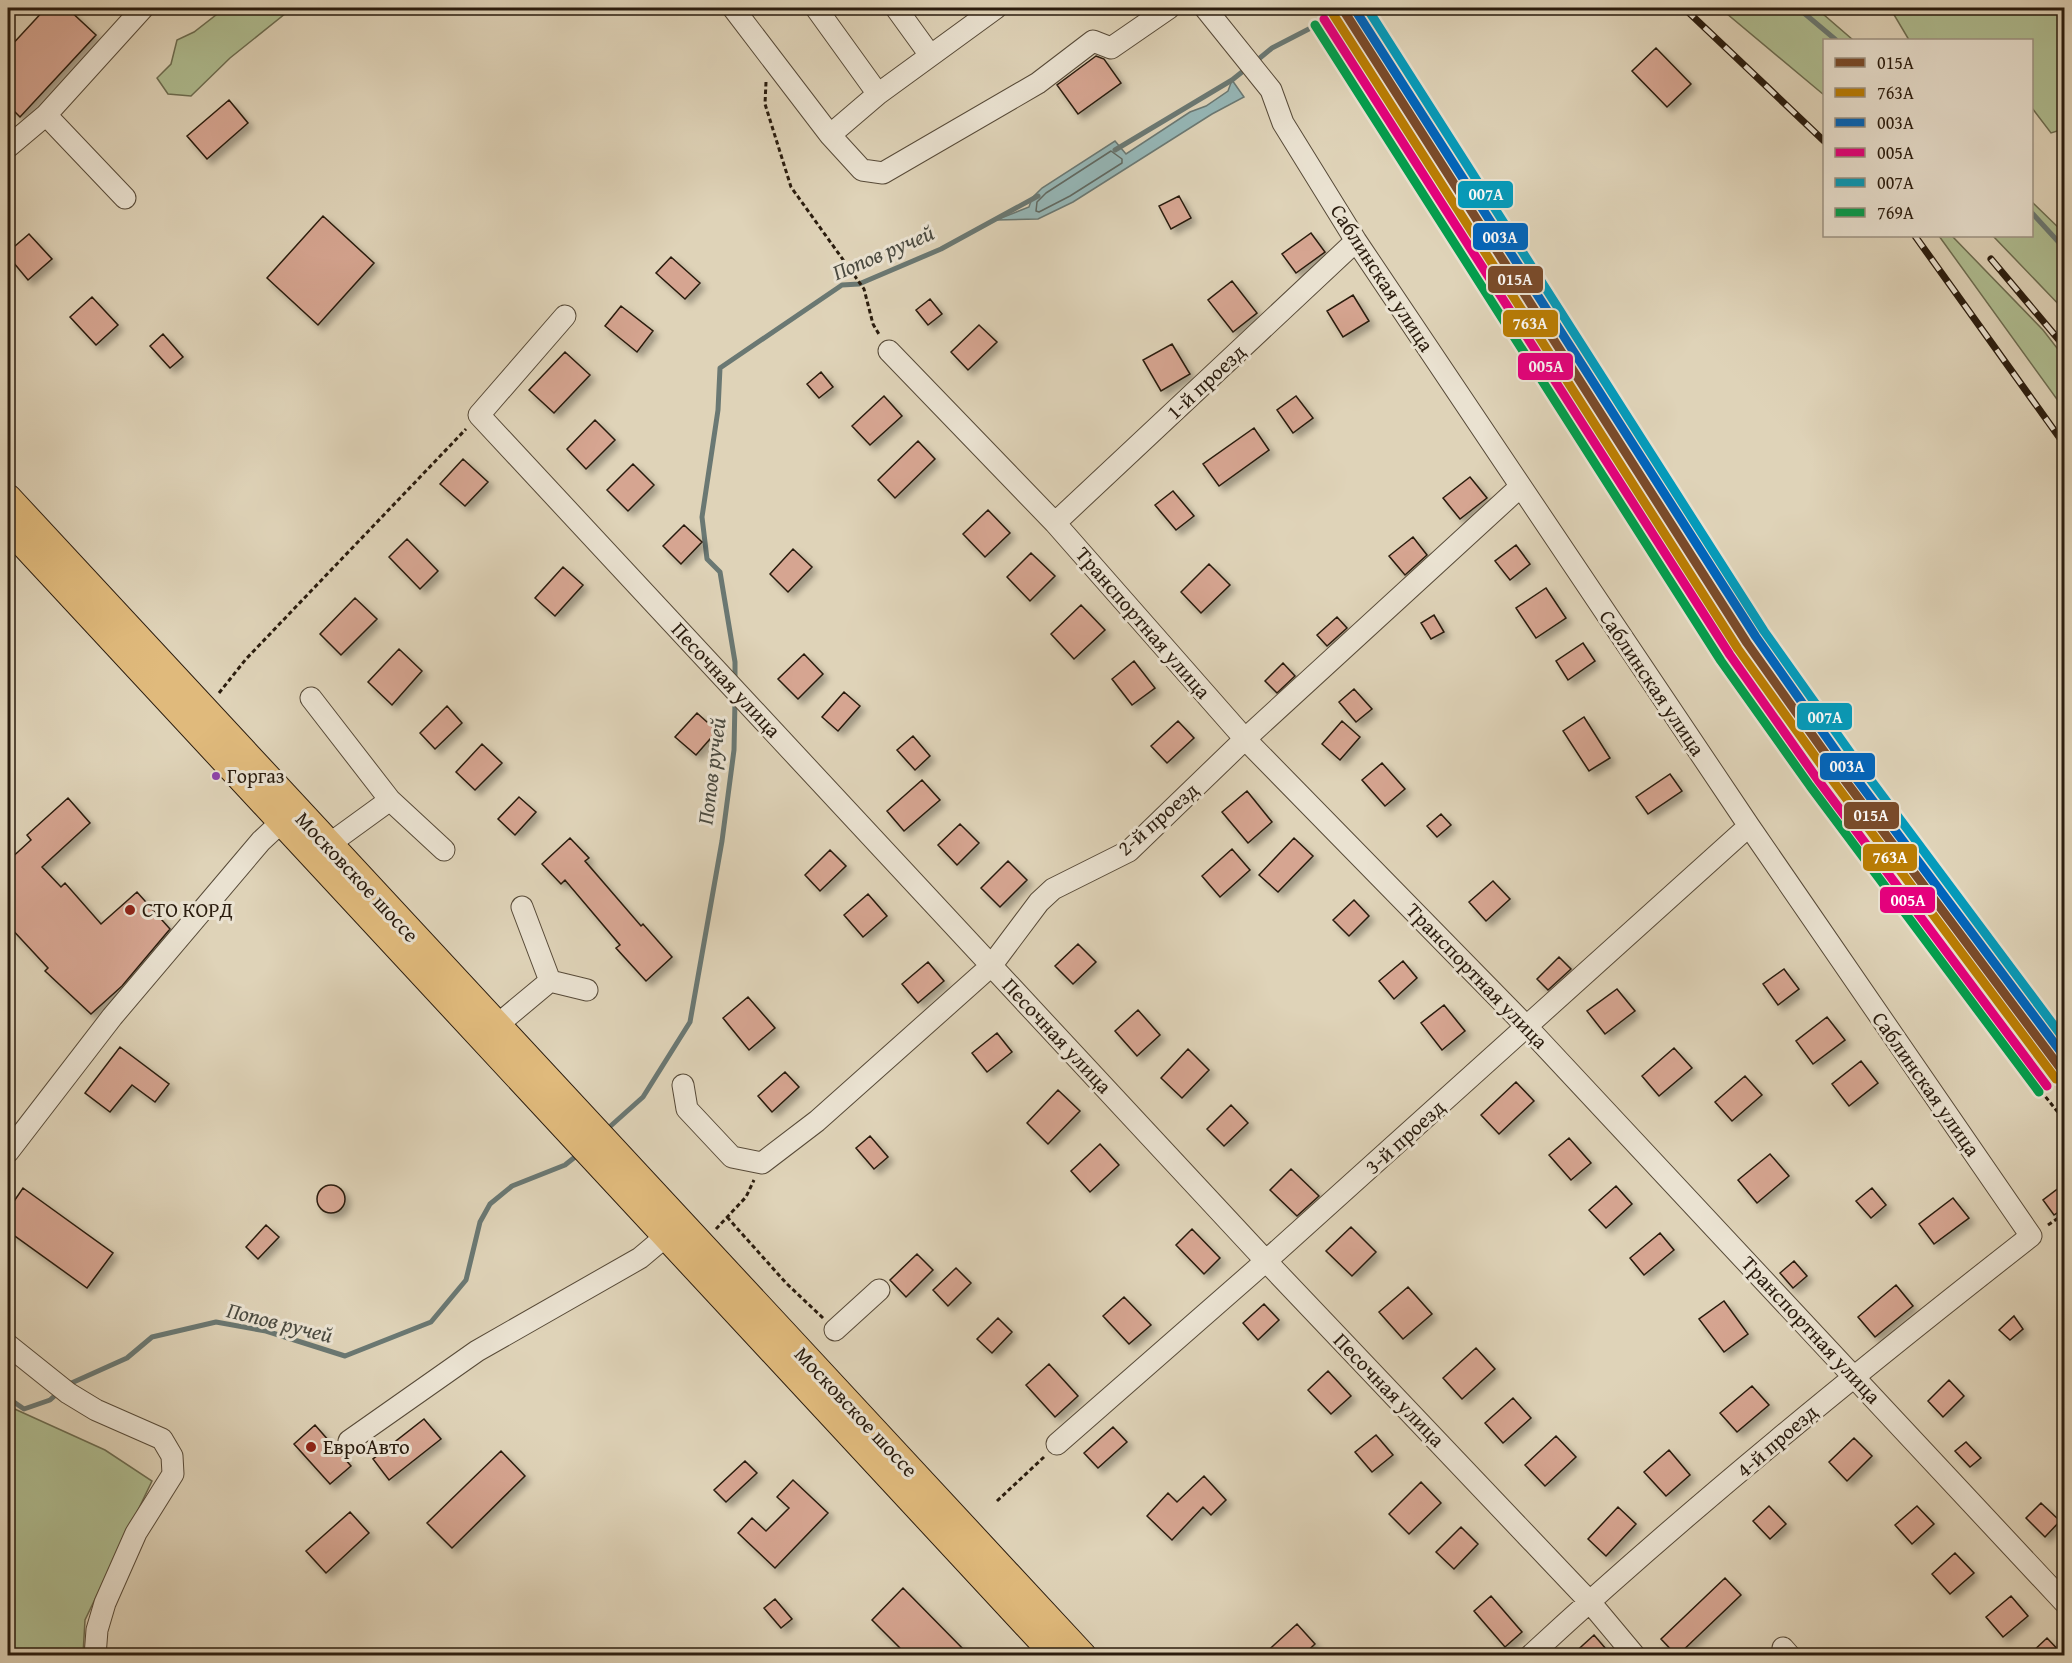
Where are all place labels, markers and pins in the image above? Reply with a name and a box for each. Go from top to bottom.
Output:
place label: Горгаз [227,761,284,790]
marker: Горгаз [210,770,222,782]
place label: СТО КОРД [142,894,233,925]
marker: СТО КОРД [123,903,137,917]
place label: ЕвроАвто [323,1431,410,1462]
marker: ЕвроАвто [304,1440,318,1454]

